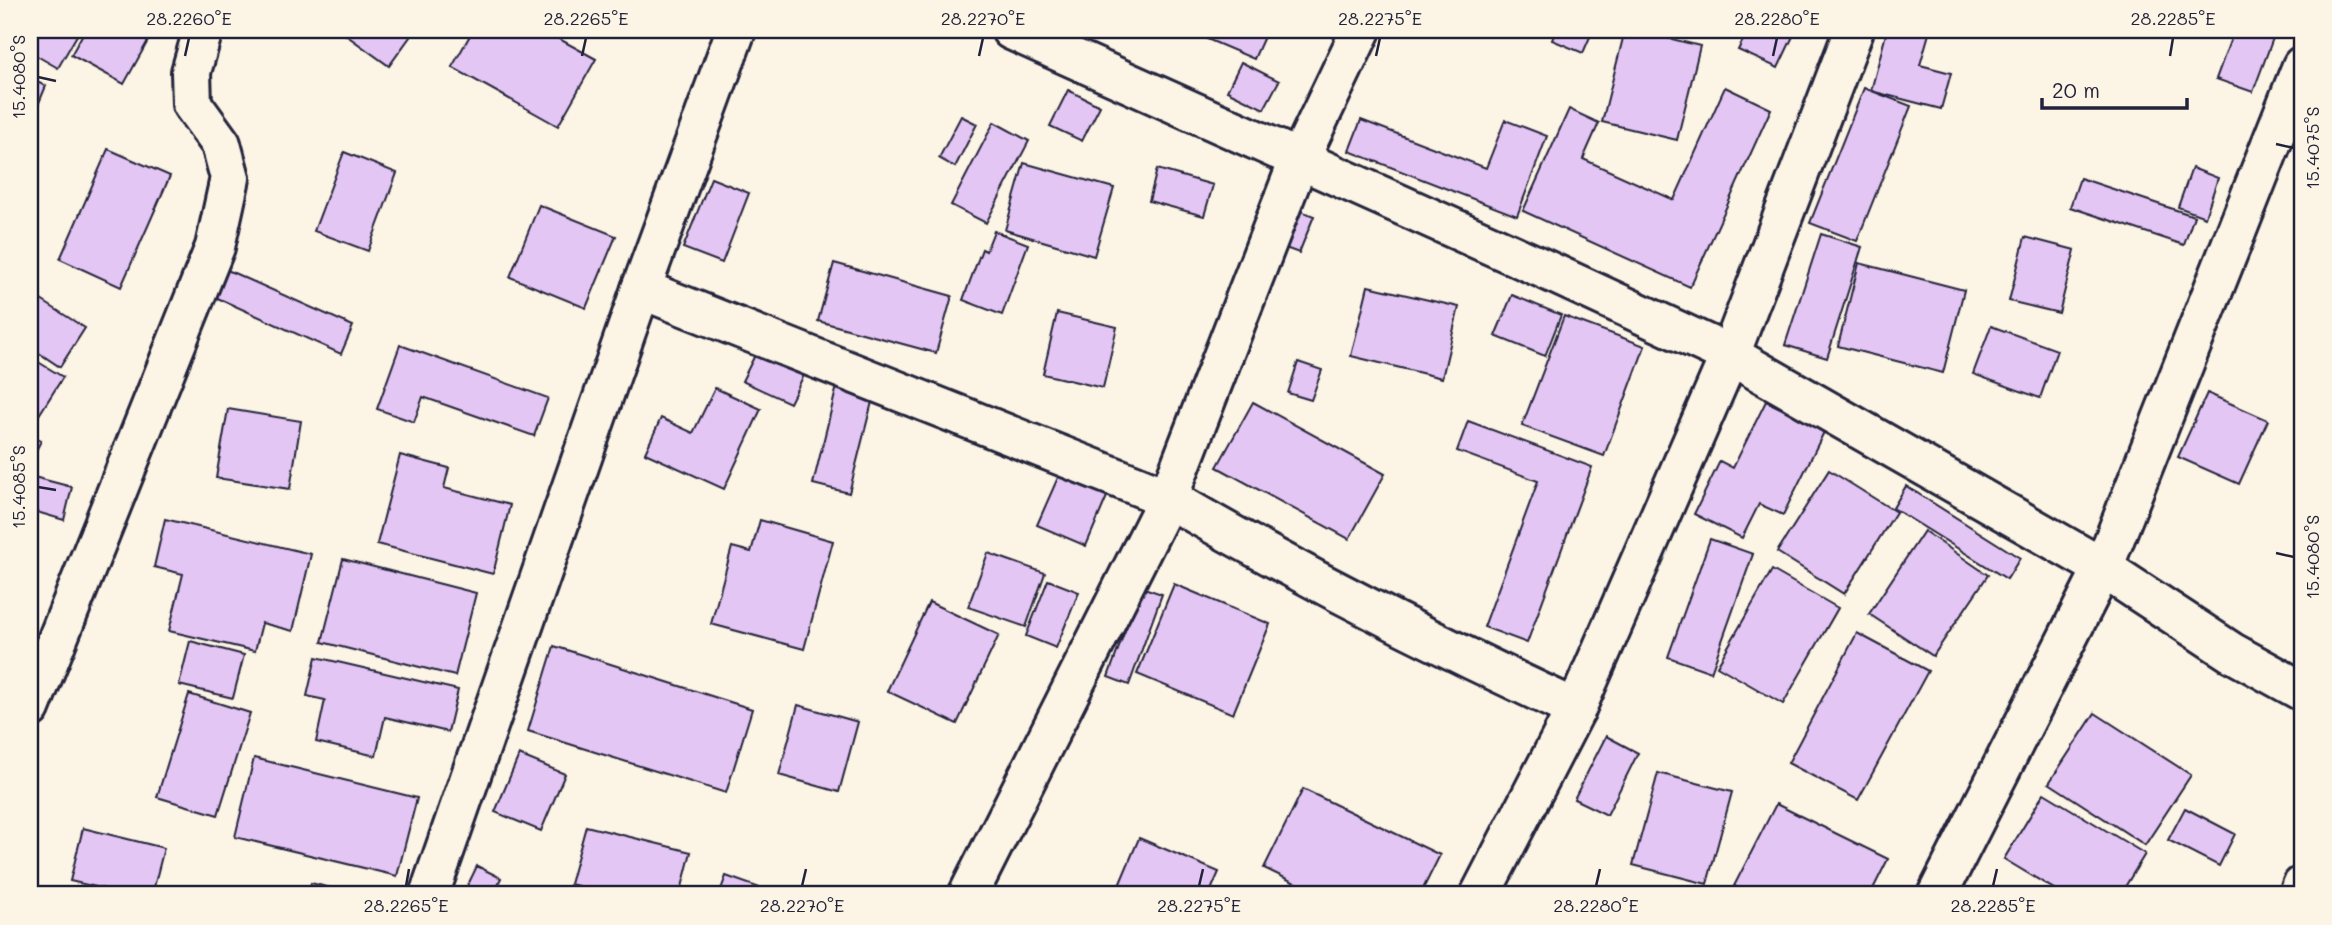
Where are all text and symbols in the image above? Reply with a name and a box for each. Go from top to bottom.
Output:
text: 28.2260°E [146,6,232,30]
text: 28.2265°E [544,6,628,30]
text: 28.2270°E [941,6,1025,30]
text: 28.2275°E [1338,6,1422,30]
text: 28.2280°E [1734,6,1820,30]
text: 28.2285°E [2131,6,2215,30]
text: 15.4080°S [6,35,30,119]
scale bar [2042,66,2187,110]
text: 20 m [2052,76,2100,103]
text: 15.4075°S [2300,106,2324,190]
text: 15.4085°S [6,445,30,529]
text: 15.4080°S [2300,515,2324,599]
text: 28.2265°E [364,893,448,917]
text: 28.2270°E [760,893,844,917]
text: 28.2275°E [1157,893,1241,917]
text: 28.2280°E [1553,893,1639,917]
text: 28.2285°E [1951,893,2035,917]

